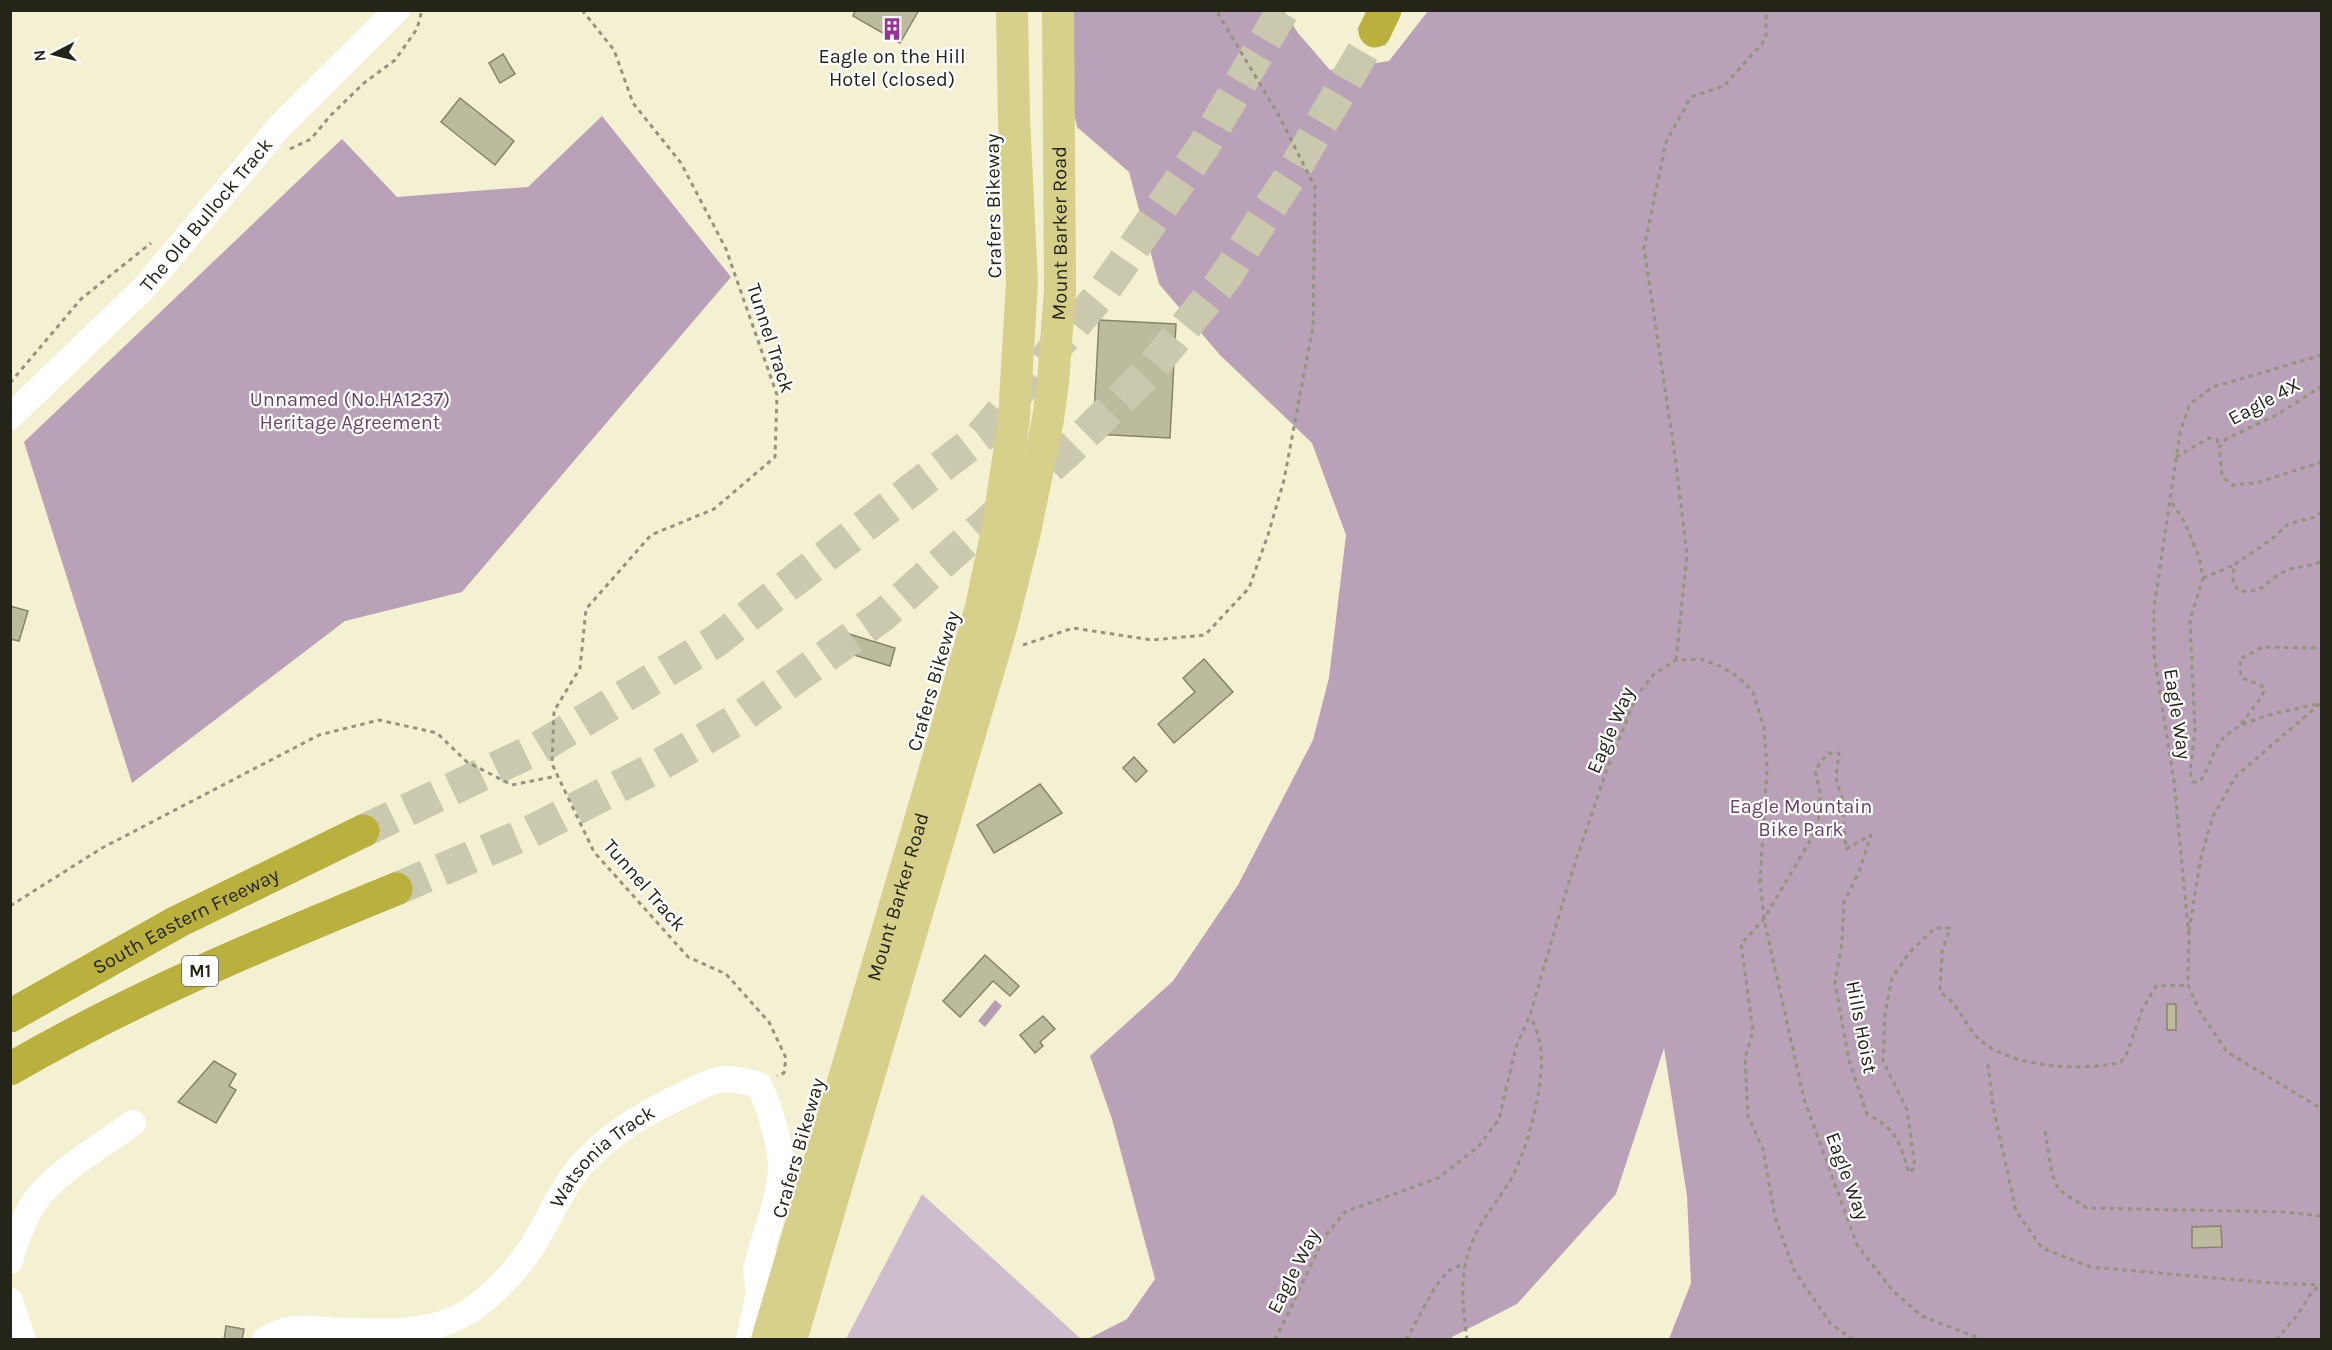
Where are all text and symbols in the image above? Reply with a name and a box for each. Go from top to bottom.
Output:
building icon: Eagle on the Hill Hotel (closed) [879,16,905,42]
north arrow [24,24,84,84]
place label: Eagle on the Hill Hotel (closed) [818,45,966,91]
text: N [29,49,50,63]
street label: The Old Bullock Track [135,133,277,296]
street label: Crafers Bikeway [981,133,1006,279]
street label: Mount Barker Road [1047,146,1072,321]
street label: Tunnel Track [742,280,799,396]
street label: Eagle 4X [2224,373,2304,430]
park label: Unnamed (No.HA1237) Heritage Agreement [250,388,450,434]
street label: Crafers Bikeway [902,608,964,754]
street label: Eagle Way [2159,667,2196,761]
street label: Eagle Way [1582,683,1639,777]
park label: Eagle Mountain Bike Park [1730,795,1872,841]
street label: Mount Barker Road [862,810,934,984]
street label: Tunnel Track [599,835,691,936]
street label: South Eastern Freeway [89,863,283,979]
road number: M1 [182,956,218,986]
street label: Hills Hoist [1841,979,1882,1076]
street label: Crafers Bikeway [767,1075,829,1221]
street label: Watsonia Track [545,1101,659,1212]
street label: Eagle Way [1821,1129,1874,1223]
street label: Eagle Way [1262,1225,1325,1317]

